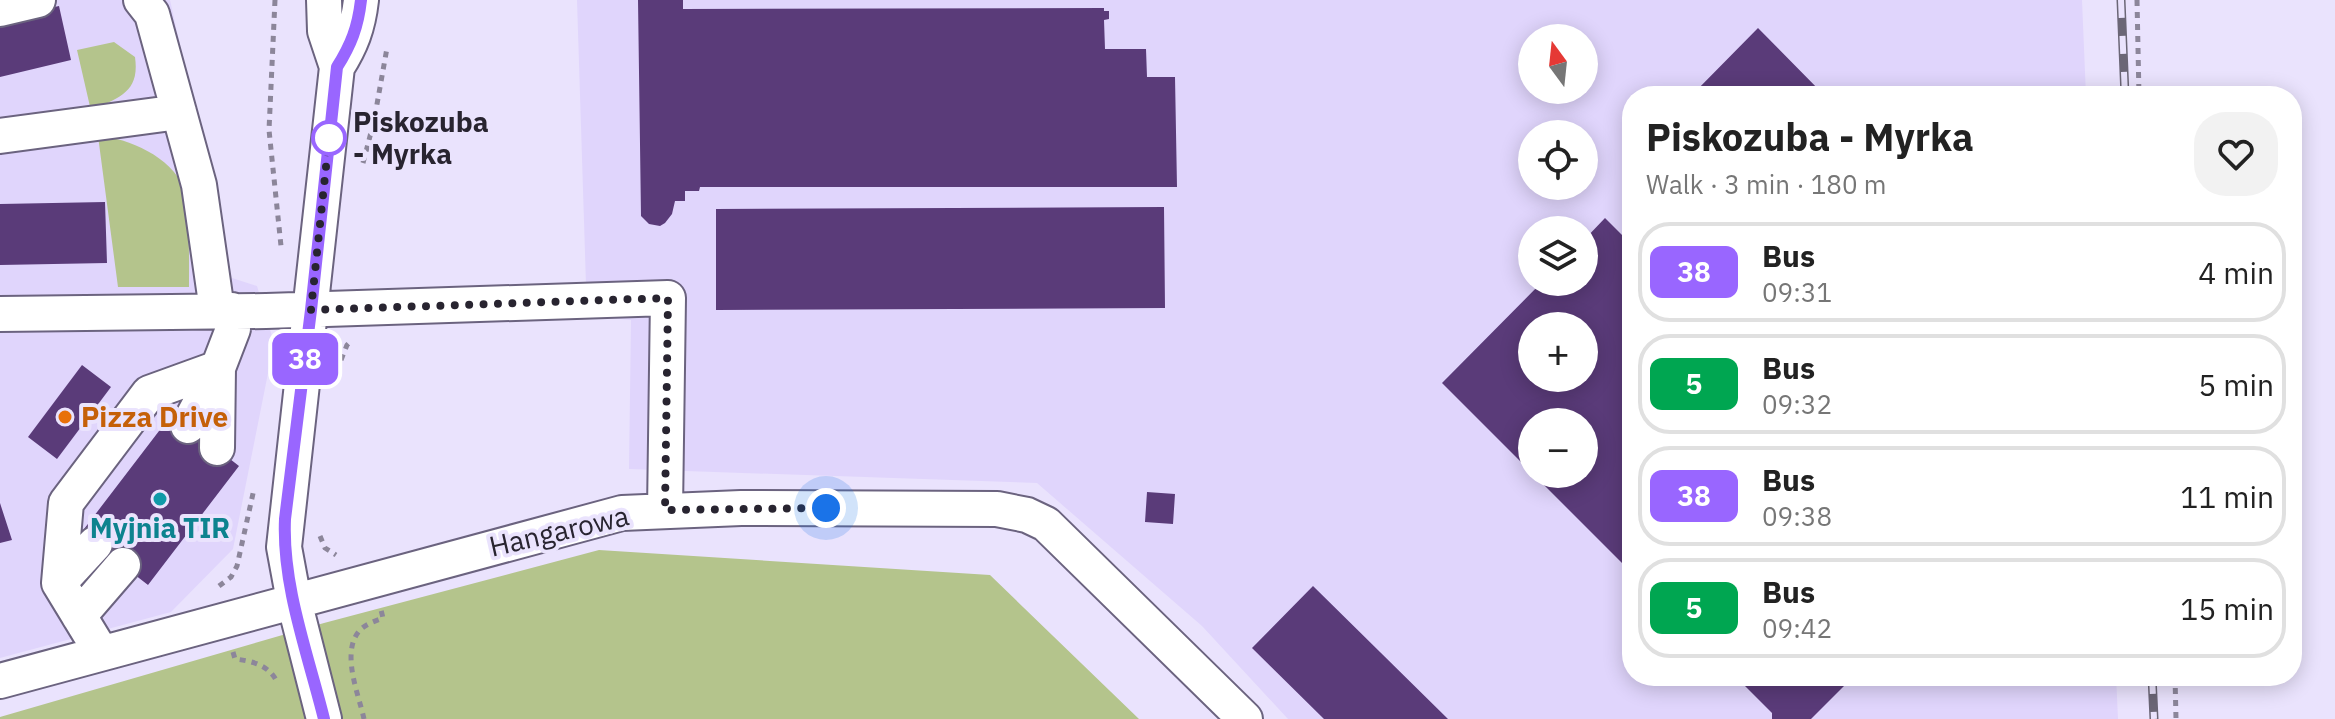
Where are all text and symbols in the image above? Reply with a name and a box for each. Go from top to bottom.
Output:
north arrow [1518,24,1598,104]
map controls [1518,24,1598,488]
place label: Piskozuba - Myrka [353,103,489,172]
text: Piskozuba - Myrka [1646,112,1974,161]
button: heart [2194,112,2278,196]
button: locate [1518,120,1598,200]
marker: Piskozuba - Myrka [312,121,346,155]
text: Walk · 3 min · 180 m [1646,167,1886,201]
button: layers [1518,216,1598,296]
text: Bus [1762,236,1815,275]
text: 38 [1677,253,1711,290]
text: 4 min [2198,253,2274,292]
text: 09:31 [1762,275,1832,309]
button: + [1518,312,1598,392]
line badge: 38 [269,333,341,385]
text: 38 [288,340,322,377]
text: Bus [1762,348,1815,387]
text: 5 [1686,365,1702,402]
text: 5 min [2198,365,2274,404]
text: 09:32 [1762,387,1832,421]
place label: Pizza Drive [81,398,228,435]
marker: Pizza Drive [56,408,74,426]
button: − [1518,408,1598,488]
text: Bus [1762,460,1815,499]
text: 38 [1677,477,1711,514]
text: 11 min [2180,477,2274,516]
your location [806,488,846,528]
marker: Myjnia TIR [151,490,169,508]
street label: Hangarowa [485,496,632,565]
text: 09:38 [1762,499,1832,533]
place label: Myjnia TIR [90,509,230,546]
text: Bus [1762,572,1815,611]
text: 5 [1686,589,1702,626]
text: 15 min [2180,589,2274,628]
text: 09:42 [1762,611,1832,645]

